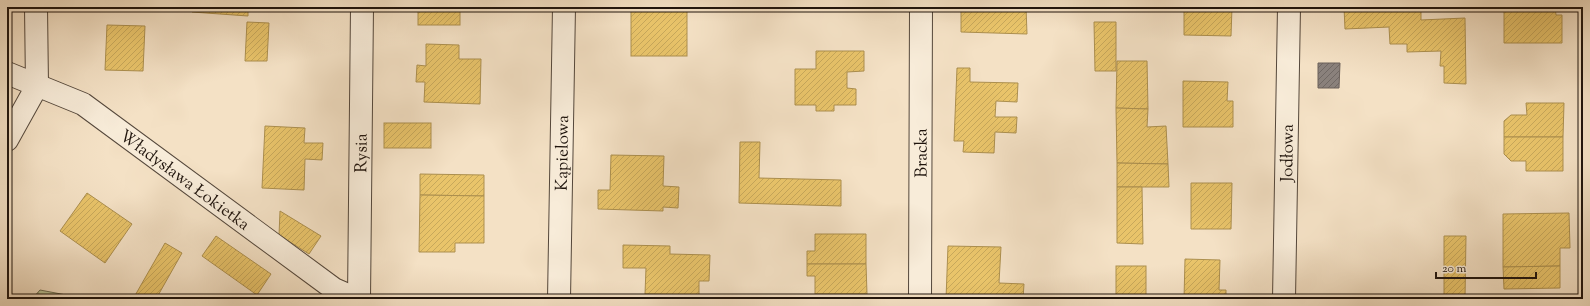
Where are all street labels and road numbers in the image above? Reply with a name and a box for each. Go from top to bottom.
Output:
street label: Kąpielowa [551,115,576,191]
street label: Jodłowa [1276,124,1301,183]
street label: Władysława Łokietka [114,125,254,237]
street label: Bracka [910,128,935,178]
street label: Rysia [350,133,375,173]

